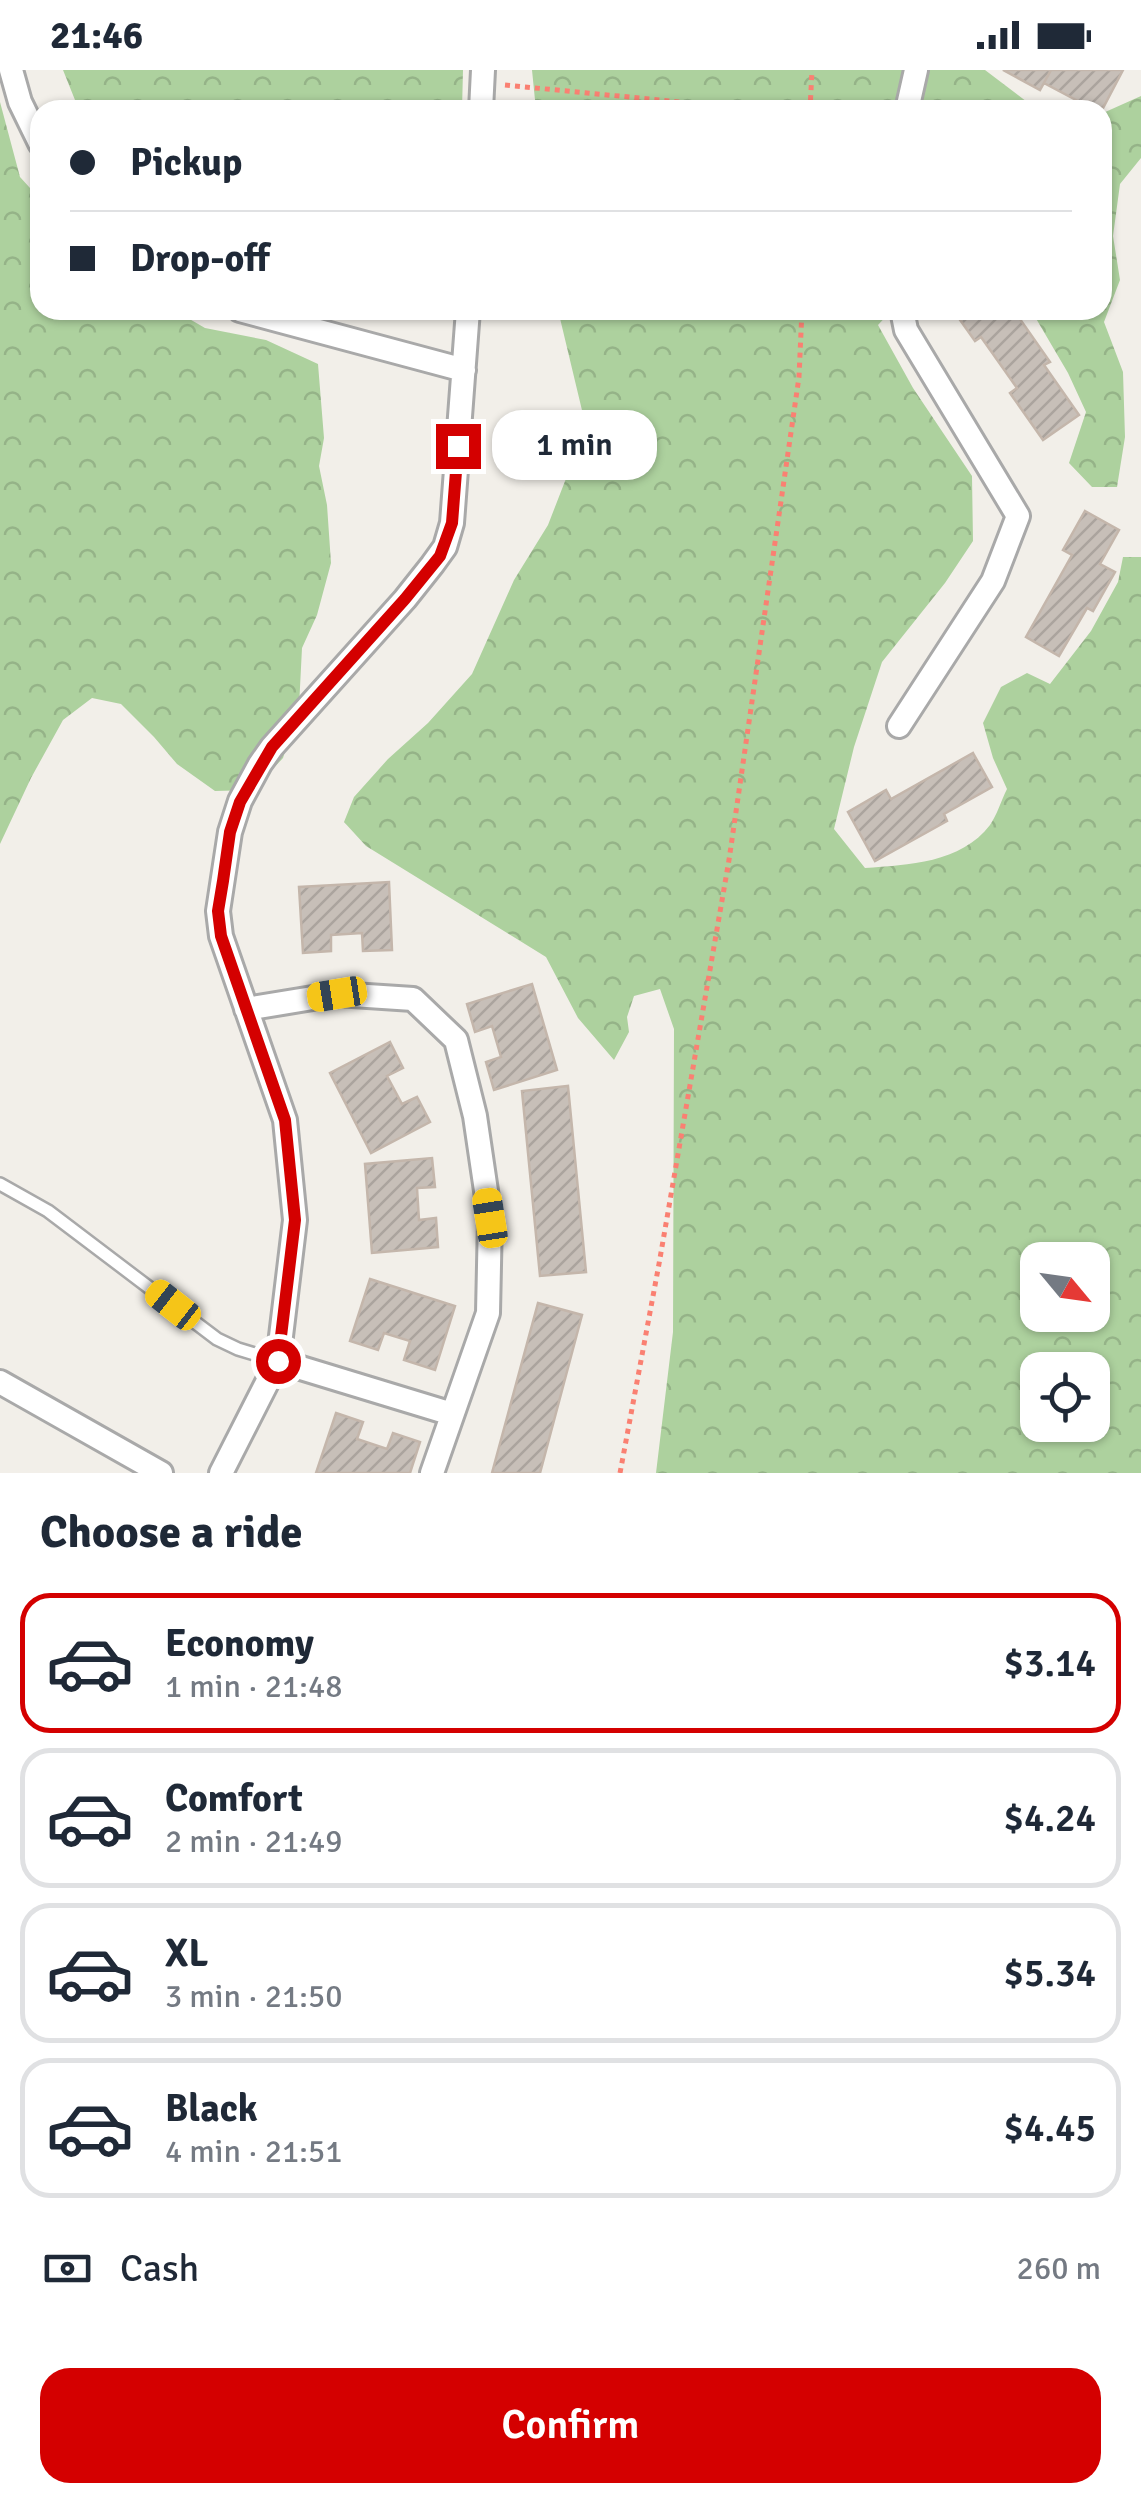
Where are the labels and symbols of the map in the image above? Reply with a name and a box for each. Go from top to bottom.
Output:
callout: 1 min [493,411,658,481]
route end [436,424,481,469]
car [305,974,369,1014]
car [470,1186,510,1250]
north arrow [1020,1242,1110,1332]
car [140,1275,206,1335]
route start [256,1339,301,1384]

